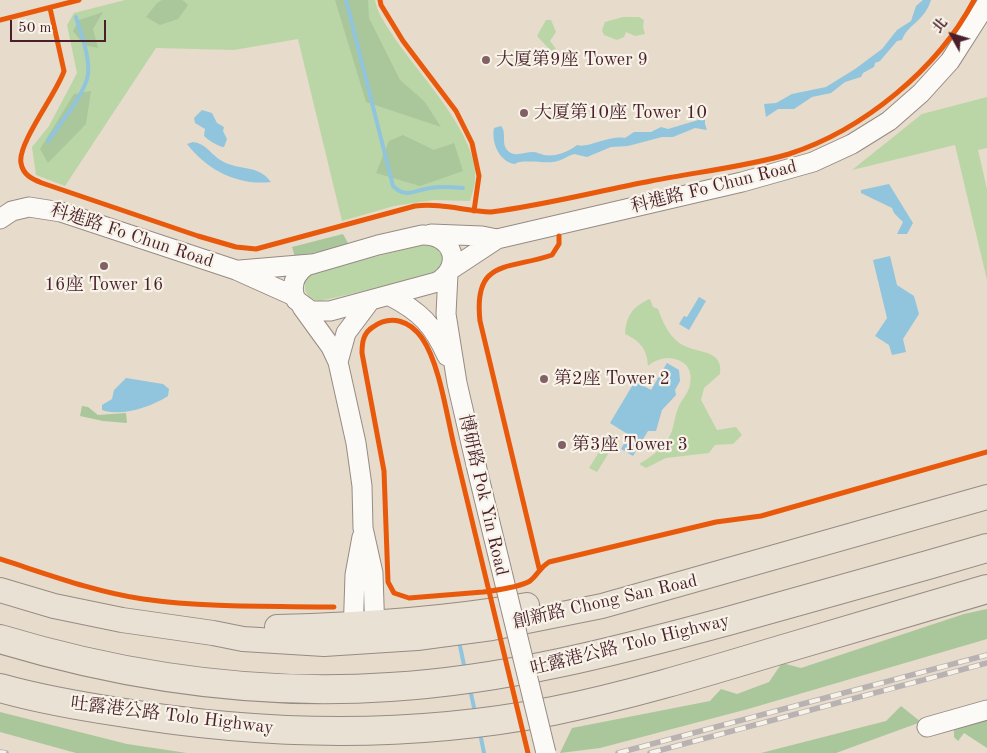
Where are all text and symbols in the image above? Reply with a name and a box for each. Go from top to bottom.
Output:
scale bar [12,10,109,42]
north arrow [927,10,977,60]
text: 北 [930,16,950,35]
text: 50 m [18,21,52,36]
place label: 大厦第9座 Tower 9 [496,49,648,71]
marker: 大厦第9座 Tower 9 [480,54,492,66]
place label: 大厦第10座 Tower 10 [534,102,707,124]
marker: 大厦第10座 Tower 10 [518,107,530,119]
street label: 科進路 Fo Chun Road [629,156,799,218]
street label: 科進路 Fo Chun Road [48,199,216,273]
marker: 16座 Tower 16 [98,260,110,272]
place label: 16座 Tower 16 [45,274,163,296]
place label: 第2座 Tower 2 [554,368,670,390]
marker: 第2座 Tower 2 [538,373,550,385]
street label: 博研路 Pok Yin Road [454,412,512,578]
place label: 第3座 Tower 3 [572,434,688,456]
marker: 第3座 Tower 3 [556,439,568,451]
street label: 創新路 Chong San Road [510,570,700,634]
street label: 吐露港公路 Tolo Highway [528,610,732,680]
street label: 吐露港公路 Tolo Highway [69,693,275,739]

